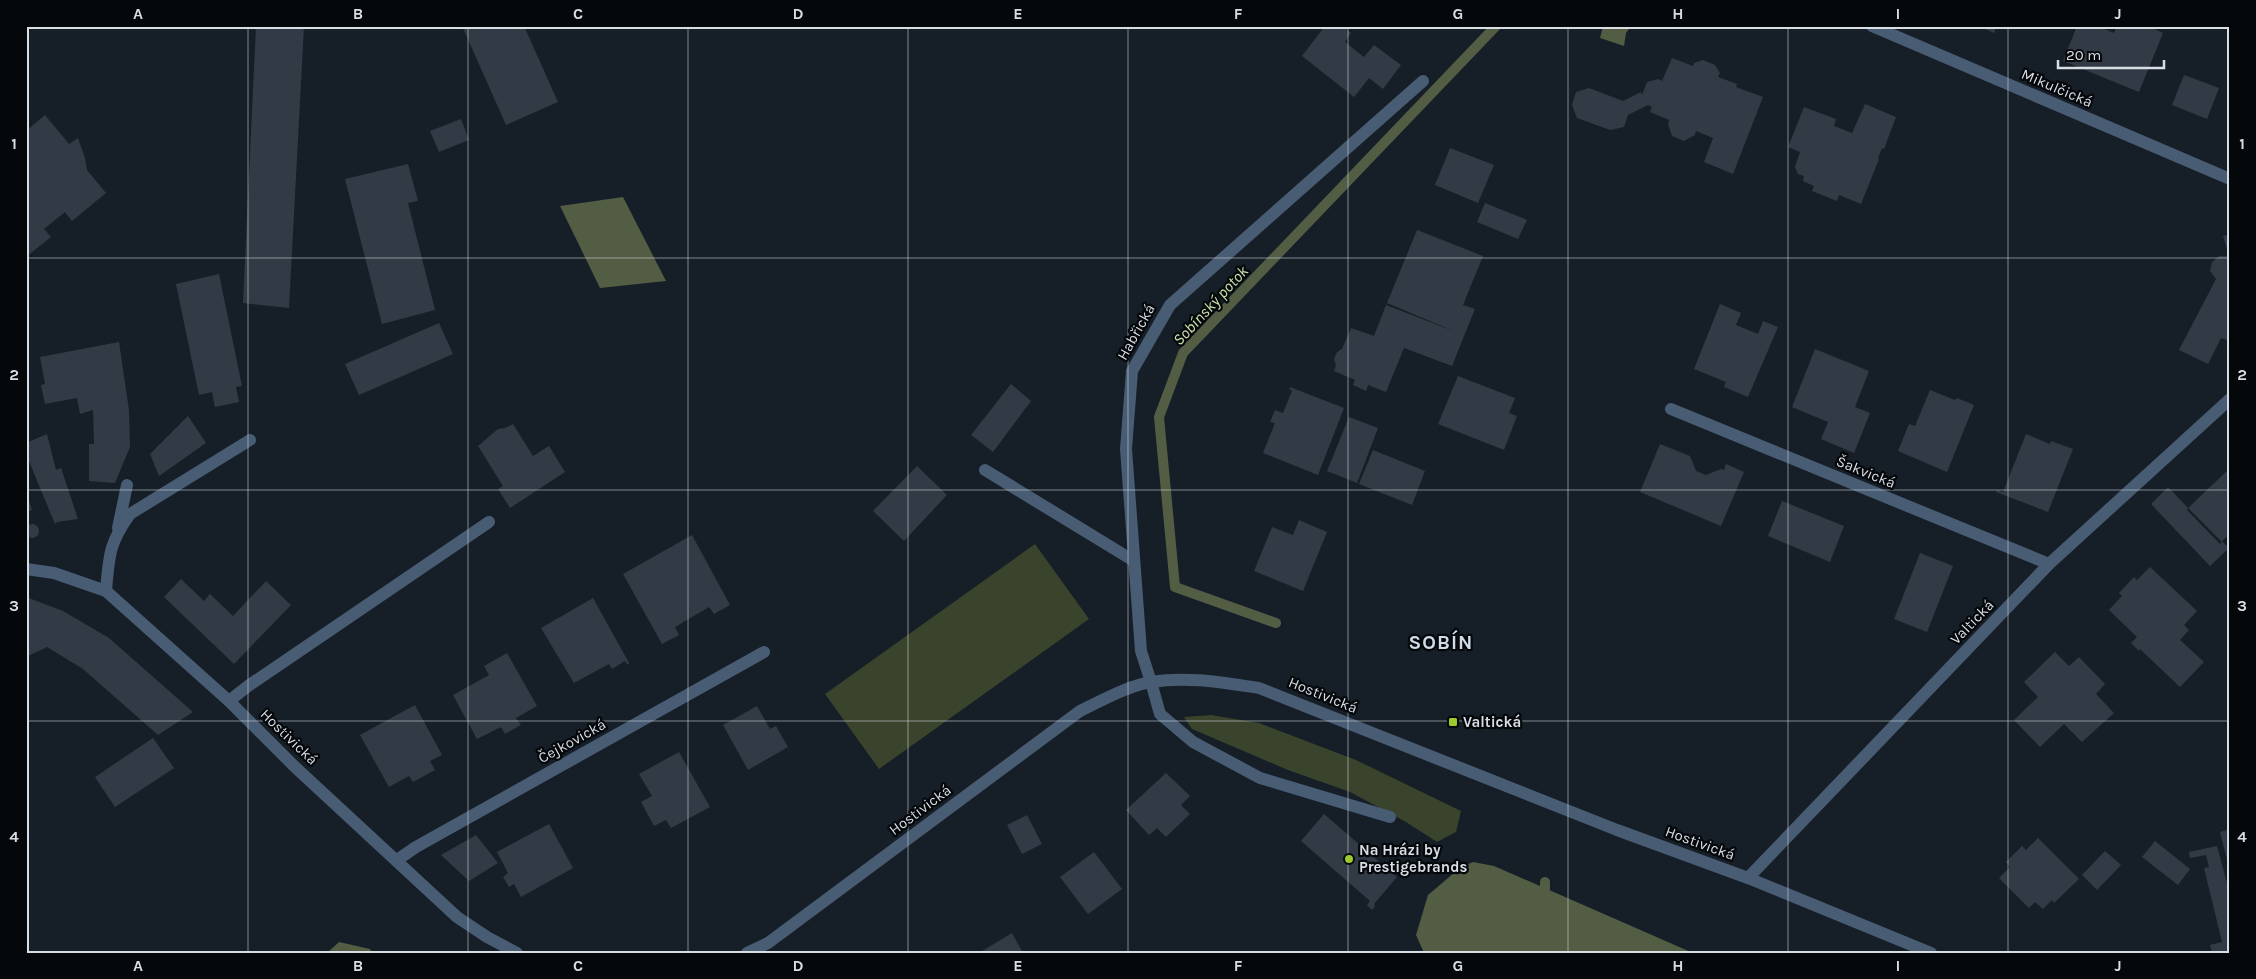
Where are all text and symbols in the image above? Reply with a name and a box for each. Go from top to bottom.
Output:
text: A [133,4,143,23]
text: B [353,4,363,23]
text: C [573,4,583,23]
text: D [793,4,804,23]
text: E [1013,4,1023,23]
text: F [1234,4,1243,23]
text: G [1453,4,1463,23]
text: H [1672,4,1684,23]
text: I [1896,4,1900,23]
text: J [2114,4,2122,23]
scale bar [2058,38,2165,70]
text: 20 m [2066,46,2101,64]
street label: Mikulčická [2019,65,2095,111]
text: 1 [11,134,17,153]
text: 1 [2239,134,2245,153]
water label: Sobínský potok [1169,261,1253,349]
street label: Habřická [1113,301,1159,363]
text: 2 [9,365,19,384]
text: 2 [2237,365,2247,384]
street label: Šakvická [1834,452,1898,492]
text: 3 [9,596,19,615]
street label: Valtická [1946,596,1998,648]
text: 3 [2237,596,2247,615]
district label: SOBÍN [1409,629,1473,654]
street label: Hostivická [1286,673,1360,717]
street label: Hostivická [257,705,321,769]
place label: Valtická [1463,713,1521,731]
street label: Čejkovická [535,715,609,767]
marker: Valtická [1447,716,1459,728]
street label: Hostivická [886,781,954,839]
street label: Hostivická [1663,822,1737,864]
text: 4 [9,827,19,846]
text: 4 [2237,827,2247,846]
place label: Na Hrázi by Prestigebrands [1359,841,1467,876]
marker: Na Hrázi by Prestigebrands [1343,853,1355,865]
text: A [133,956,143,975]
text: B [353,956,363,975]
text: C [573,956,583,975]
text: D [793,956,804,975]
text: E [1013,956,1023,975]
text: F [1234,956,1243,975]
text: G [1453,956,1463,975]
text: H [1672,956,1684,975]
text: I [1896,956,1900,975]
text: J [2114,956,2122,975]

